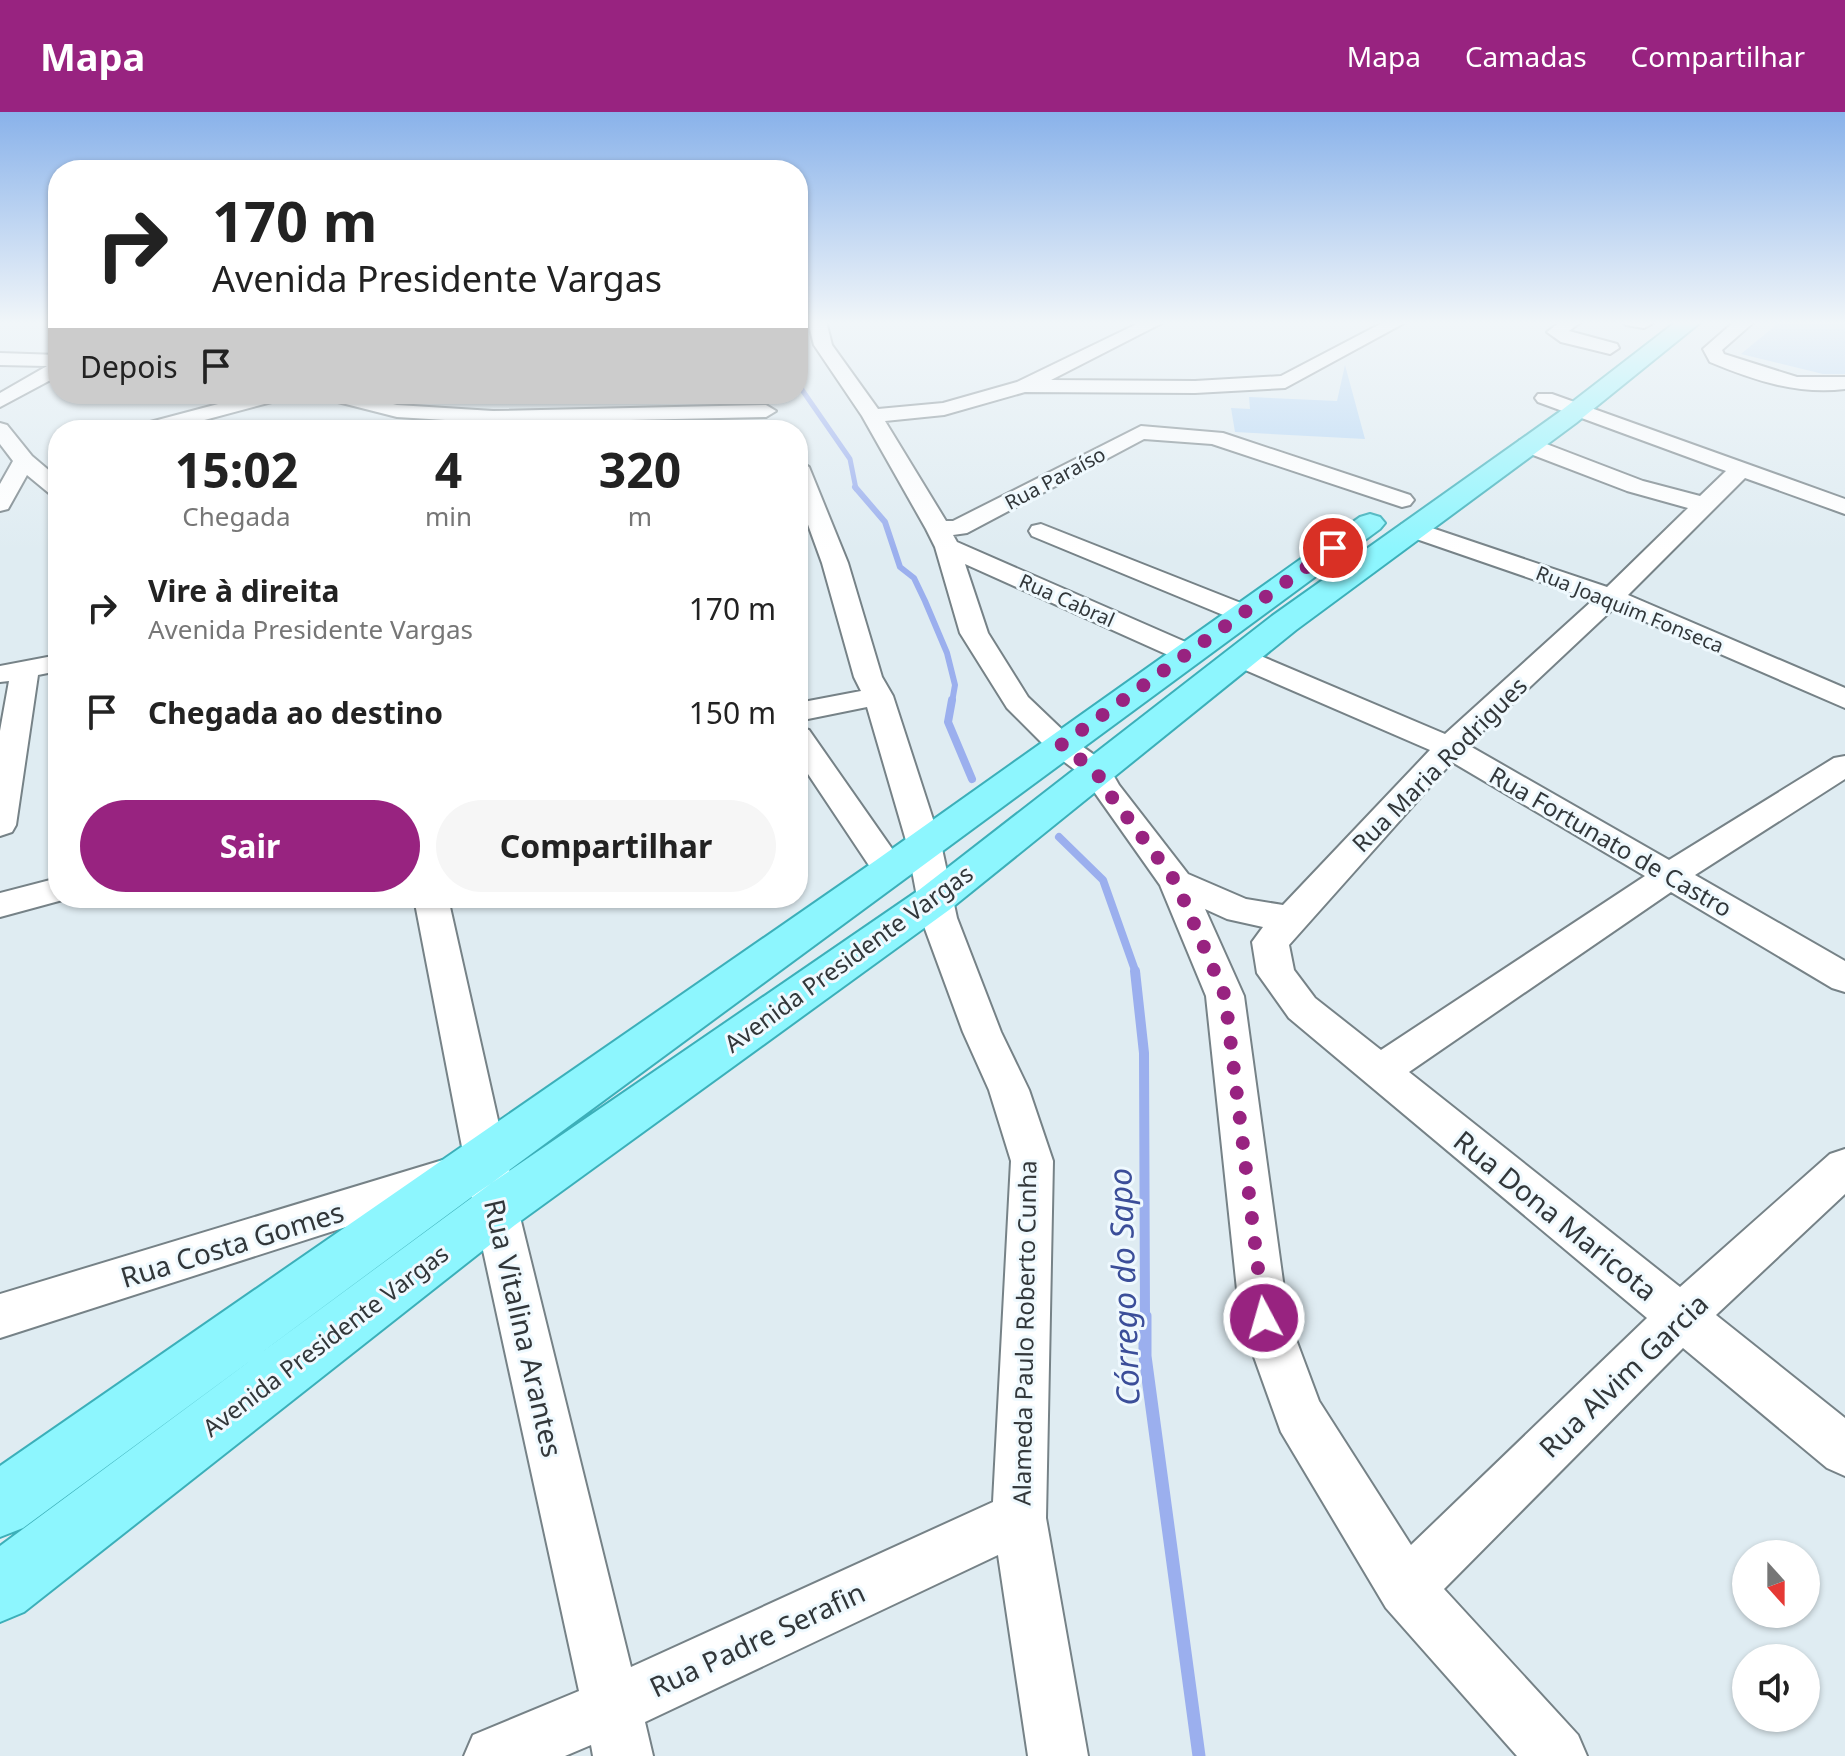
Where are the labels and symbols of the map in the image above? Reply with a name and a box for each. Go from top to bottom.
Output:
street label: Rua Paraíso [1000,440,1110,516]
pin [1299,514,1367,582]
street label: Rua Joaquim Fonseca [1532,559,1728,659]
street label: Rua Cabral [1015,567,1119,633]
street label: Rua Maria Rodrigues [1344,669,1534,859]
street label: Rua Fortunato de Castro [1484,758,1738,924]
street label: Avenida Presidente Vargas [717,856,979,1060]
street label: Rua Dona Maricota [1446,1121,1666,1309]
street label: Alameda Paulo Roberto Cunha [1004,1160,1044,1506]
water label: Córrego do Sapo [1097,1167,1149,1407]
street label: Rua Costa Gomes [116,1192,348,1296]
street label: Rua Vitalina Arantes [476,1195,572,1461]
street label: Avenida Presidente Vargas [195,1237,455,1443]
position arrow [1222,1276,1306,1360]
street label: Rua Alvim Garcia [1530,1285,1716,1465]
north arrow [1732,1540,1820,1628]
street label: Rua Padre Serafin [643,1572,871,1706]

